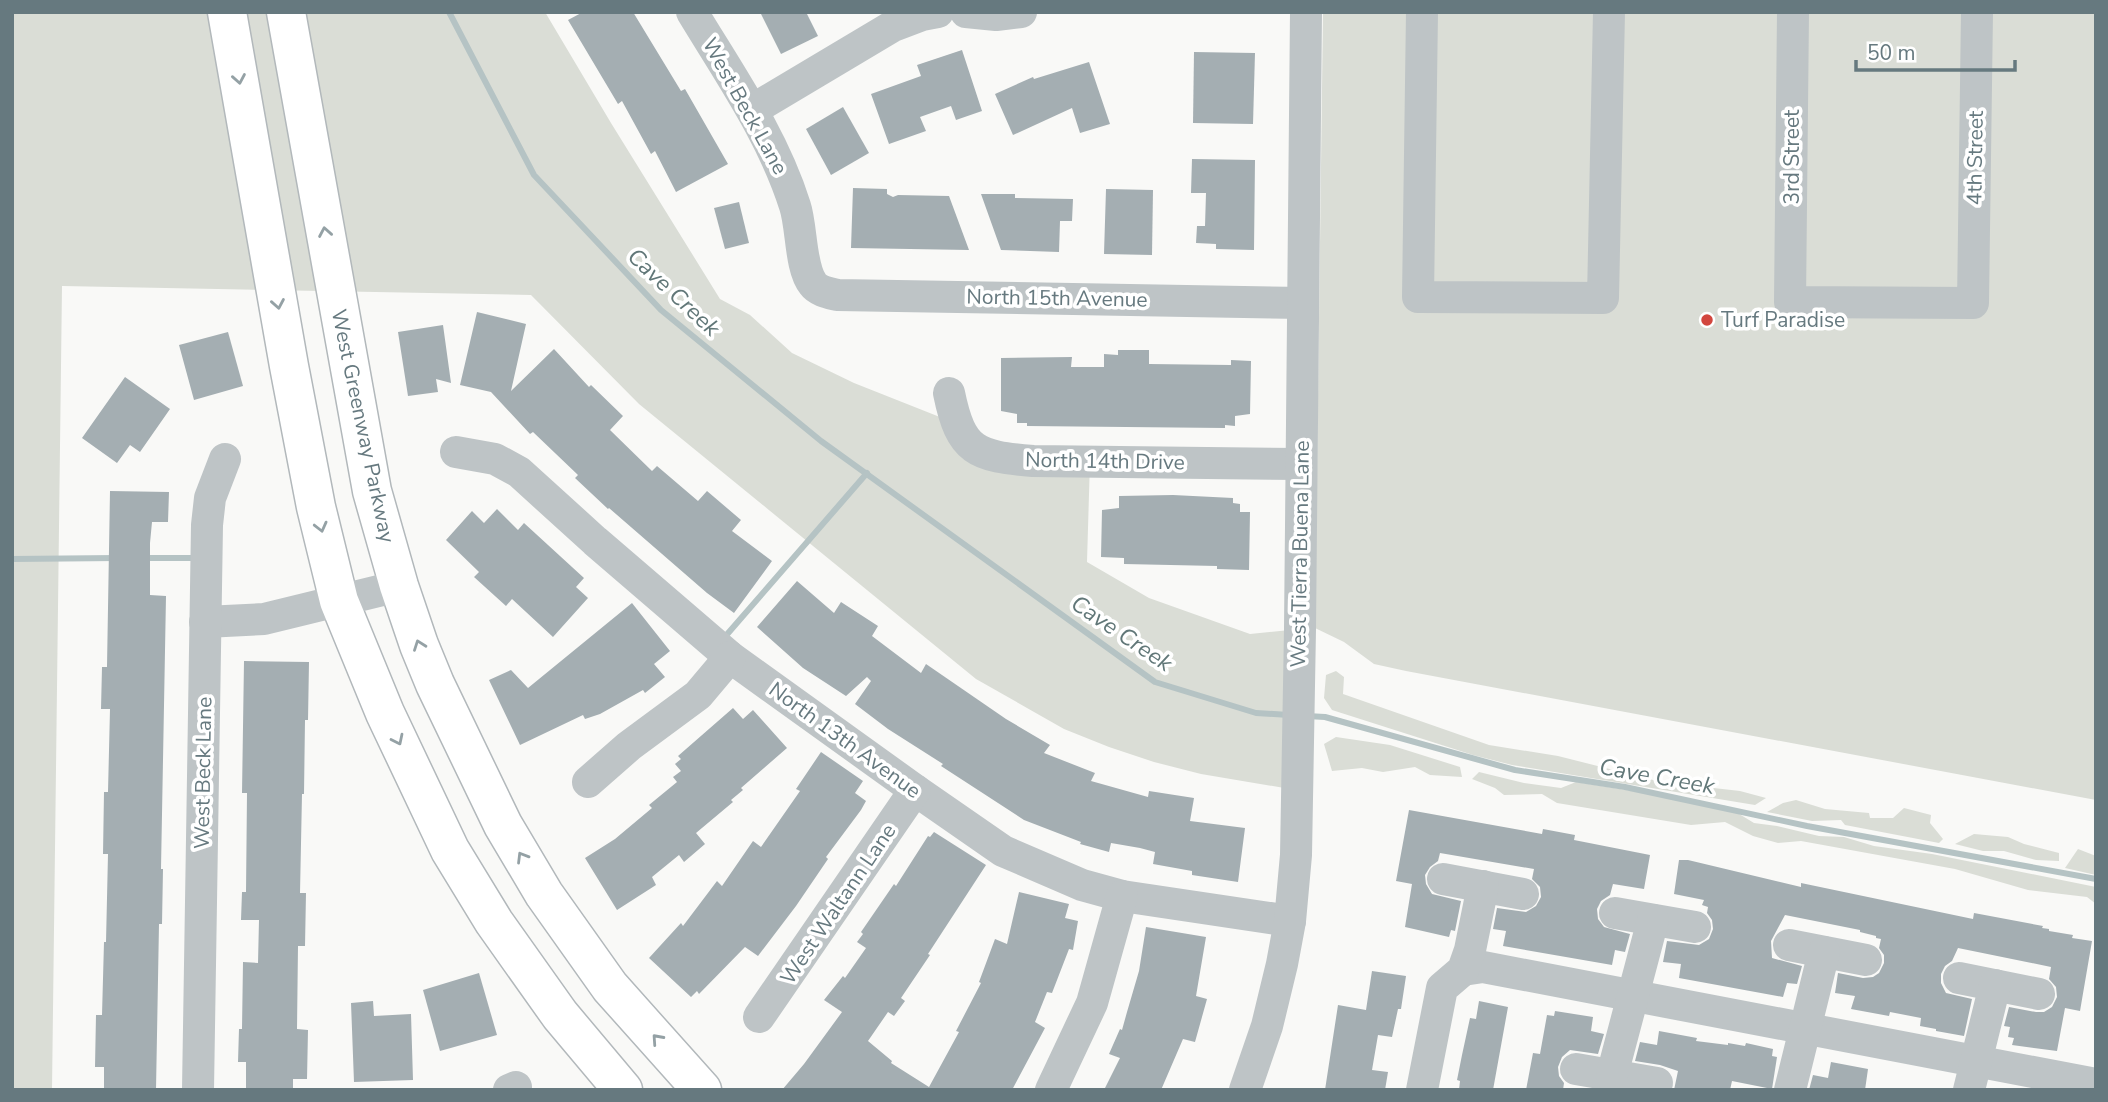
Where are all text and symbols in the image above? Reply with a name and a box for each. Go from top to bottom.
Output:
scale bar [1856,28,2015,72]
street label: West Beck Lane [696,33,794,179]
text: 50 m [1867,39,1916,67]
one-way arrow [231,74,246,85]
street label: 3rd Street [1778,109,1806,204]
street label: 4th Street [1960,110,1990,206]
one-way arrow [318,226,333,238]
water label: Cave Creek [620,241,727,344]
street label: North 15th Avenue [966,282,1148,314]
one-way arrow [270,298,285,310]
place label: Turf Paradise [1721,306,1845,334]
street label: West Greenway Parkway [325,307,401,546]
marker: Turf Paradise [1699,312,1715,328]
street label: West Tierra Buena Lane [1284,440,1316,668]
street label: North 14th Drive [1025,446,1185,476]
one-way arrow [313,521,327,533]
water label: Cave Creek [1065,588,1179,679]
one-way arrow [413,639,427,651]
street label: North 13th Avenue [763,675,927,805]
street label: West Beck Lane [188,697,218,849]
one-way arrow [390,733,404,745]
water label: Cave Creek [1597,751,1717,802]
street label: West Waltann Lane [774,818,902,990]
one-way arrow [517,851,530,864]
one-way arrow [652,1034,665,1047]

